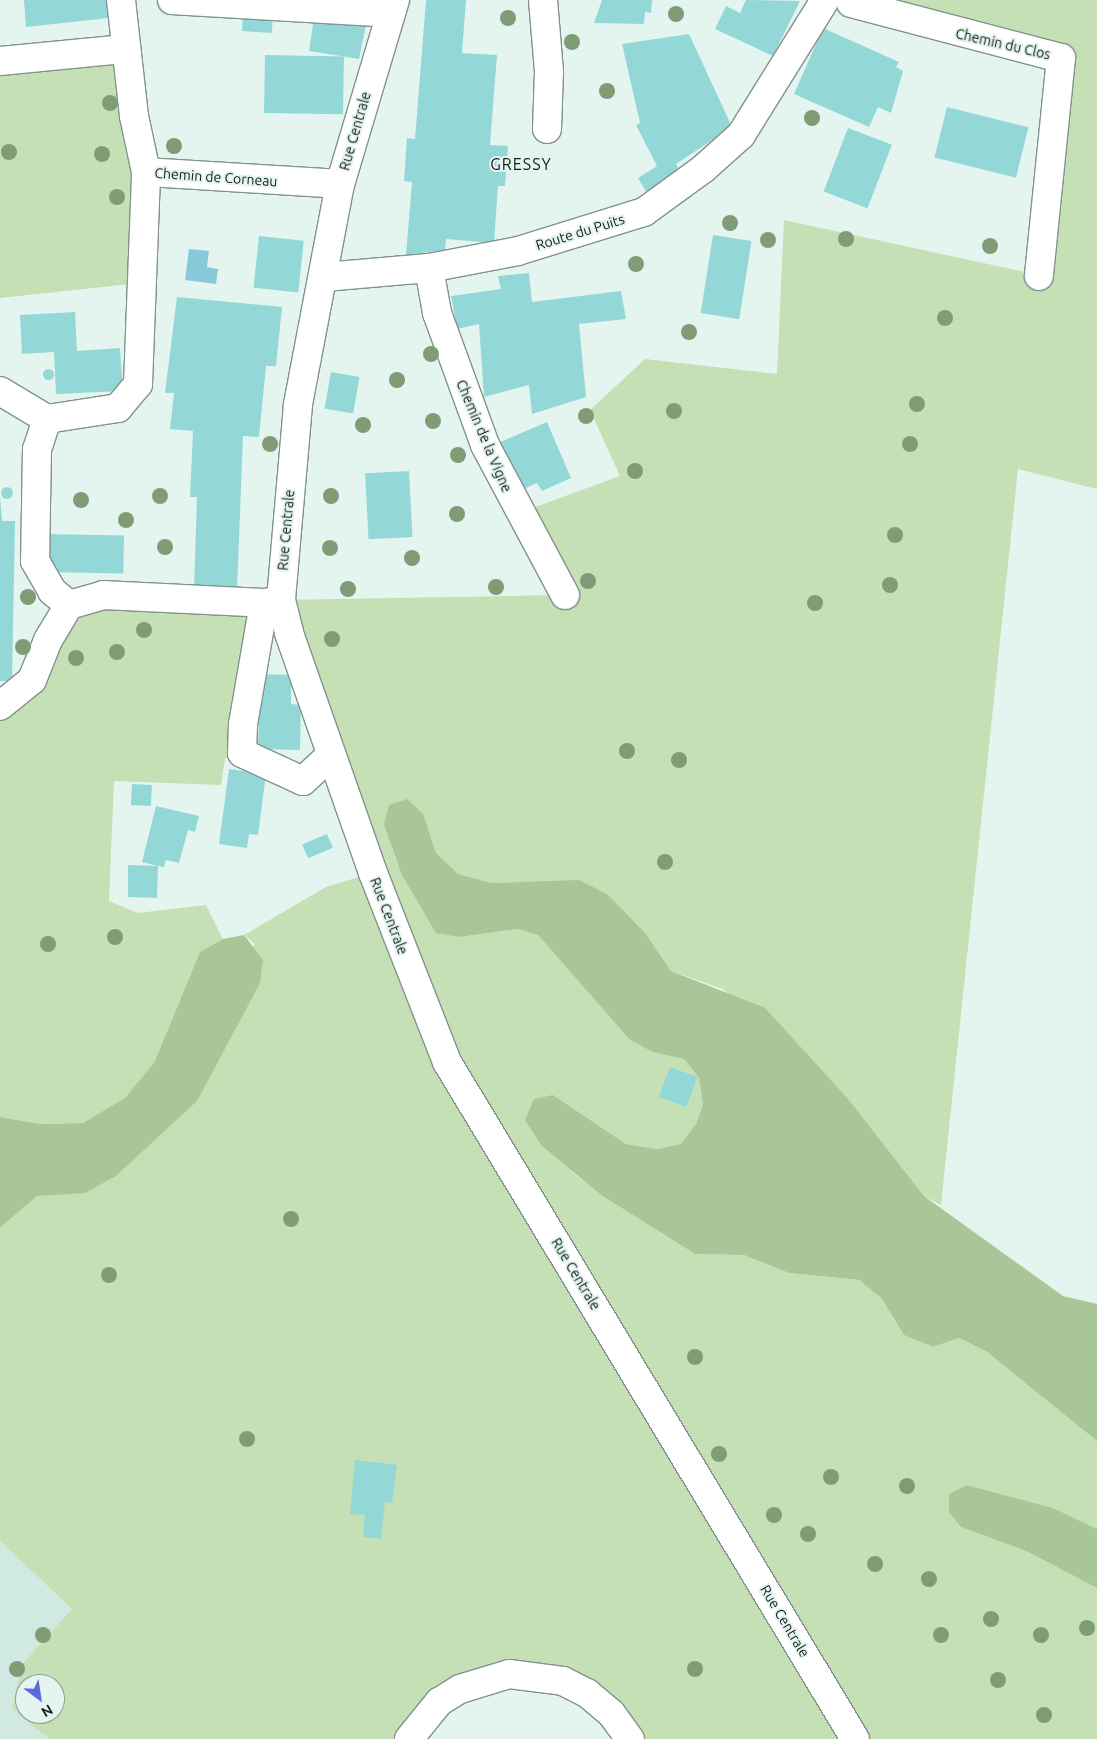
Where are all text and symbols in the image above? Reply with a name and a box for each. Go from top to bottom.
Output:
street label: Chemin du Clos [954,25,1052,63]
street label: Rue Centrale [336,90,374,172]
district label: GRESSY [489,154,553,174]
street label: Chemin de Corneau [154,164,278,190]
street label: Route du Puits [534,211,626,253]
street label: Chemin de la Vigne [453,377,515,495]
street label: Rue Centrale [274,489,298,571]
street label: Rue Centrale [367,875,411,957]
street label: Rue Centrale [548,1235,604,1313]
street label: Rue Centrale [757,1582,813,1660]
north arrow [15,1674,65,1724]
text: N [39,1701,56,1721]

